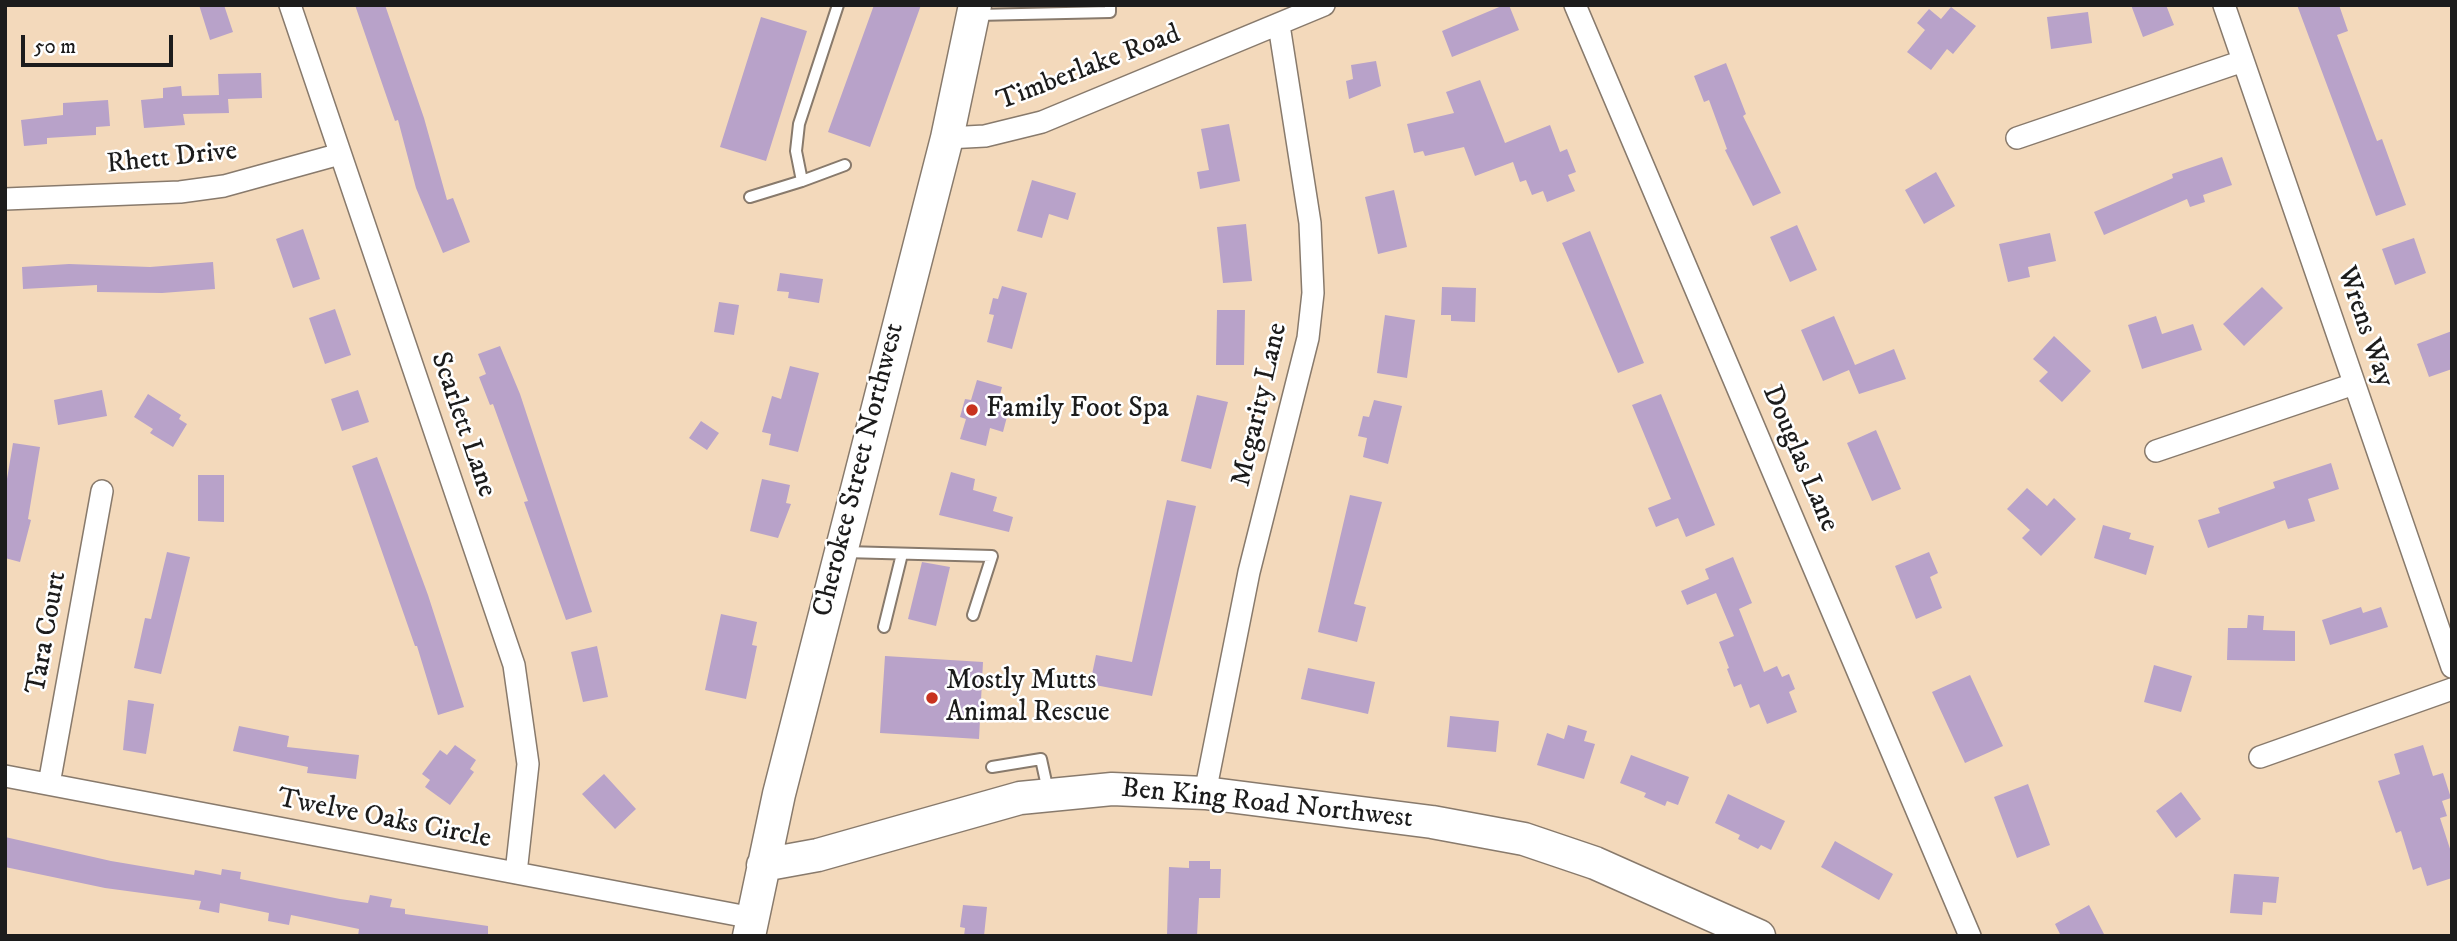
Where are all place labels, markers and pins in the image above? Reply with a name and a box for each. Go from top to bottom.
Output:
place label: Family Foot Spa [986,393,1169,427]
marker: Family Foot Spa [964,402,980,418]
place label: Mostly Mutts Animal Rescue [946,665,1110,731]
marker: Mostly Mutts Animal Rescue [924,690,940,706]

